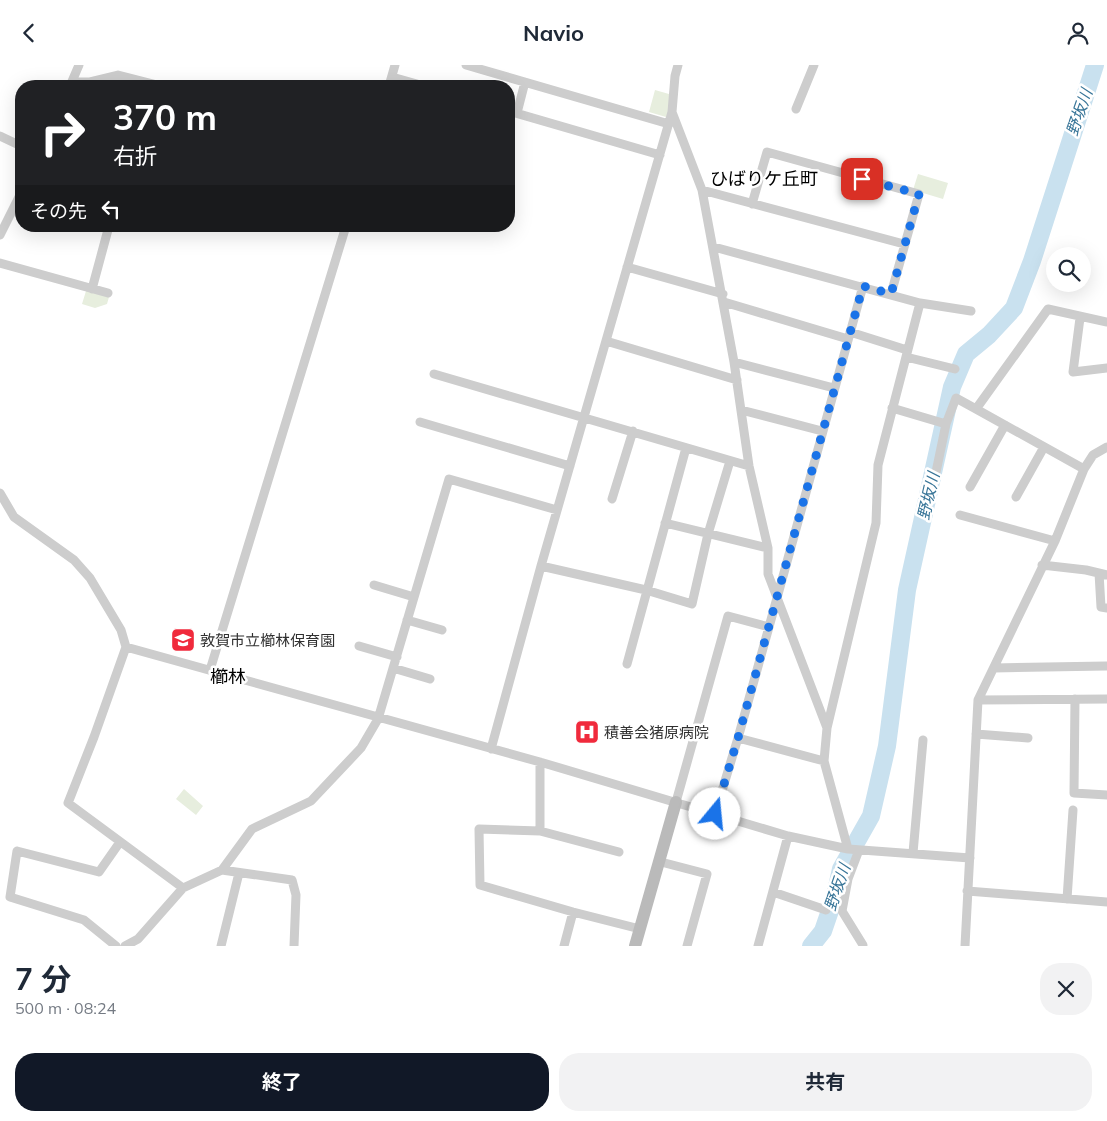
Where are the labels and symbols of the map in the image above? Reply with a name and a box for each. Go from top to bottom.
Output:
water label: 野坂川 [1062,84,1097,138]
pin [841,158,883,200]
district label: ひばりケ丘町 [710,167,818,190]
water label: 野坂川 [913,468,944,522]
school or university icon: 敦賀市立櫛林保育園 [170,627,196,653]
place label: 敦賀市立櫛林保育園 [200,631,335,650]
district label: 櫛林 [210,665,246,688]
hospital icon: 積善会猪原病院 [574,719,600,745]
place label: 積善会猪原病院 [604,723,709,742]
position arrow [688,787,740,839]
water label: 野坂川 [820,859,855,913]

